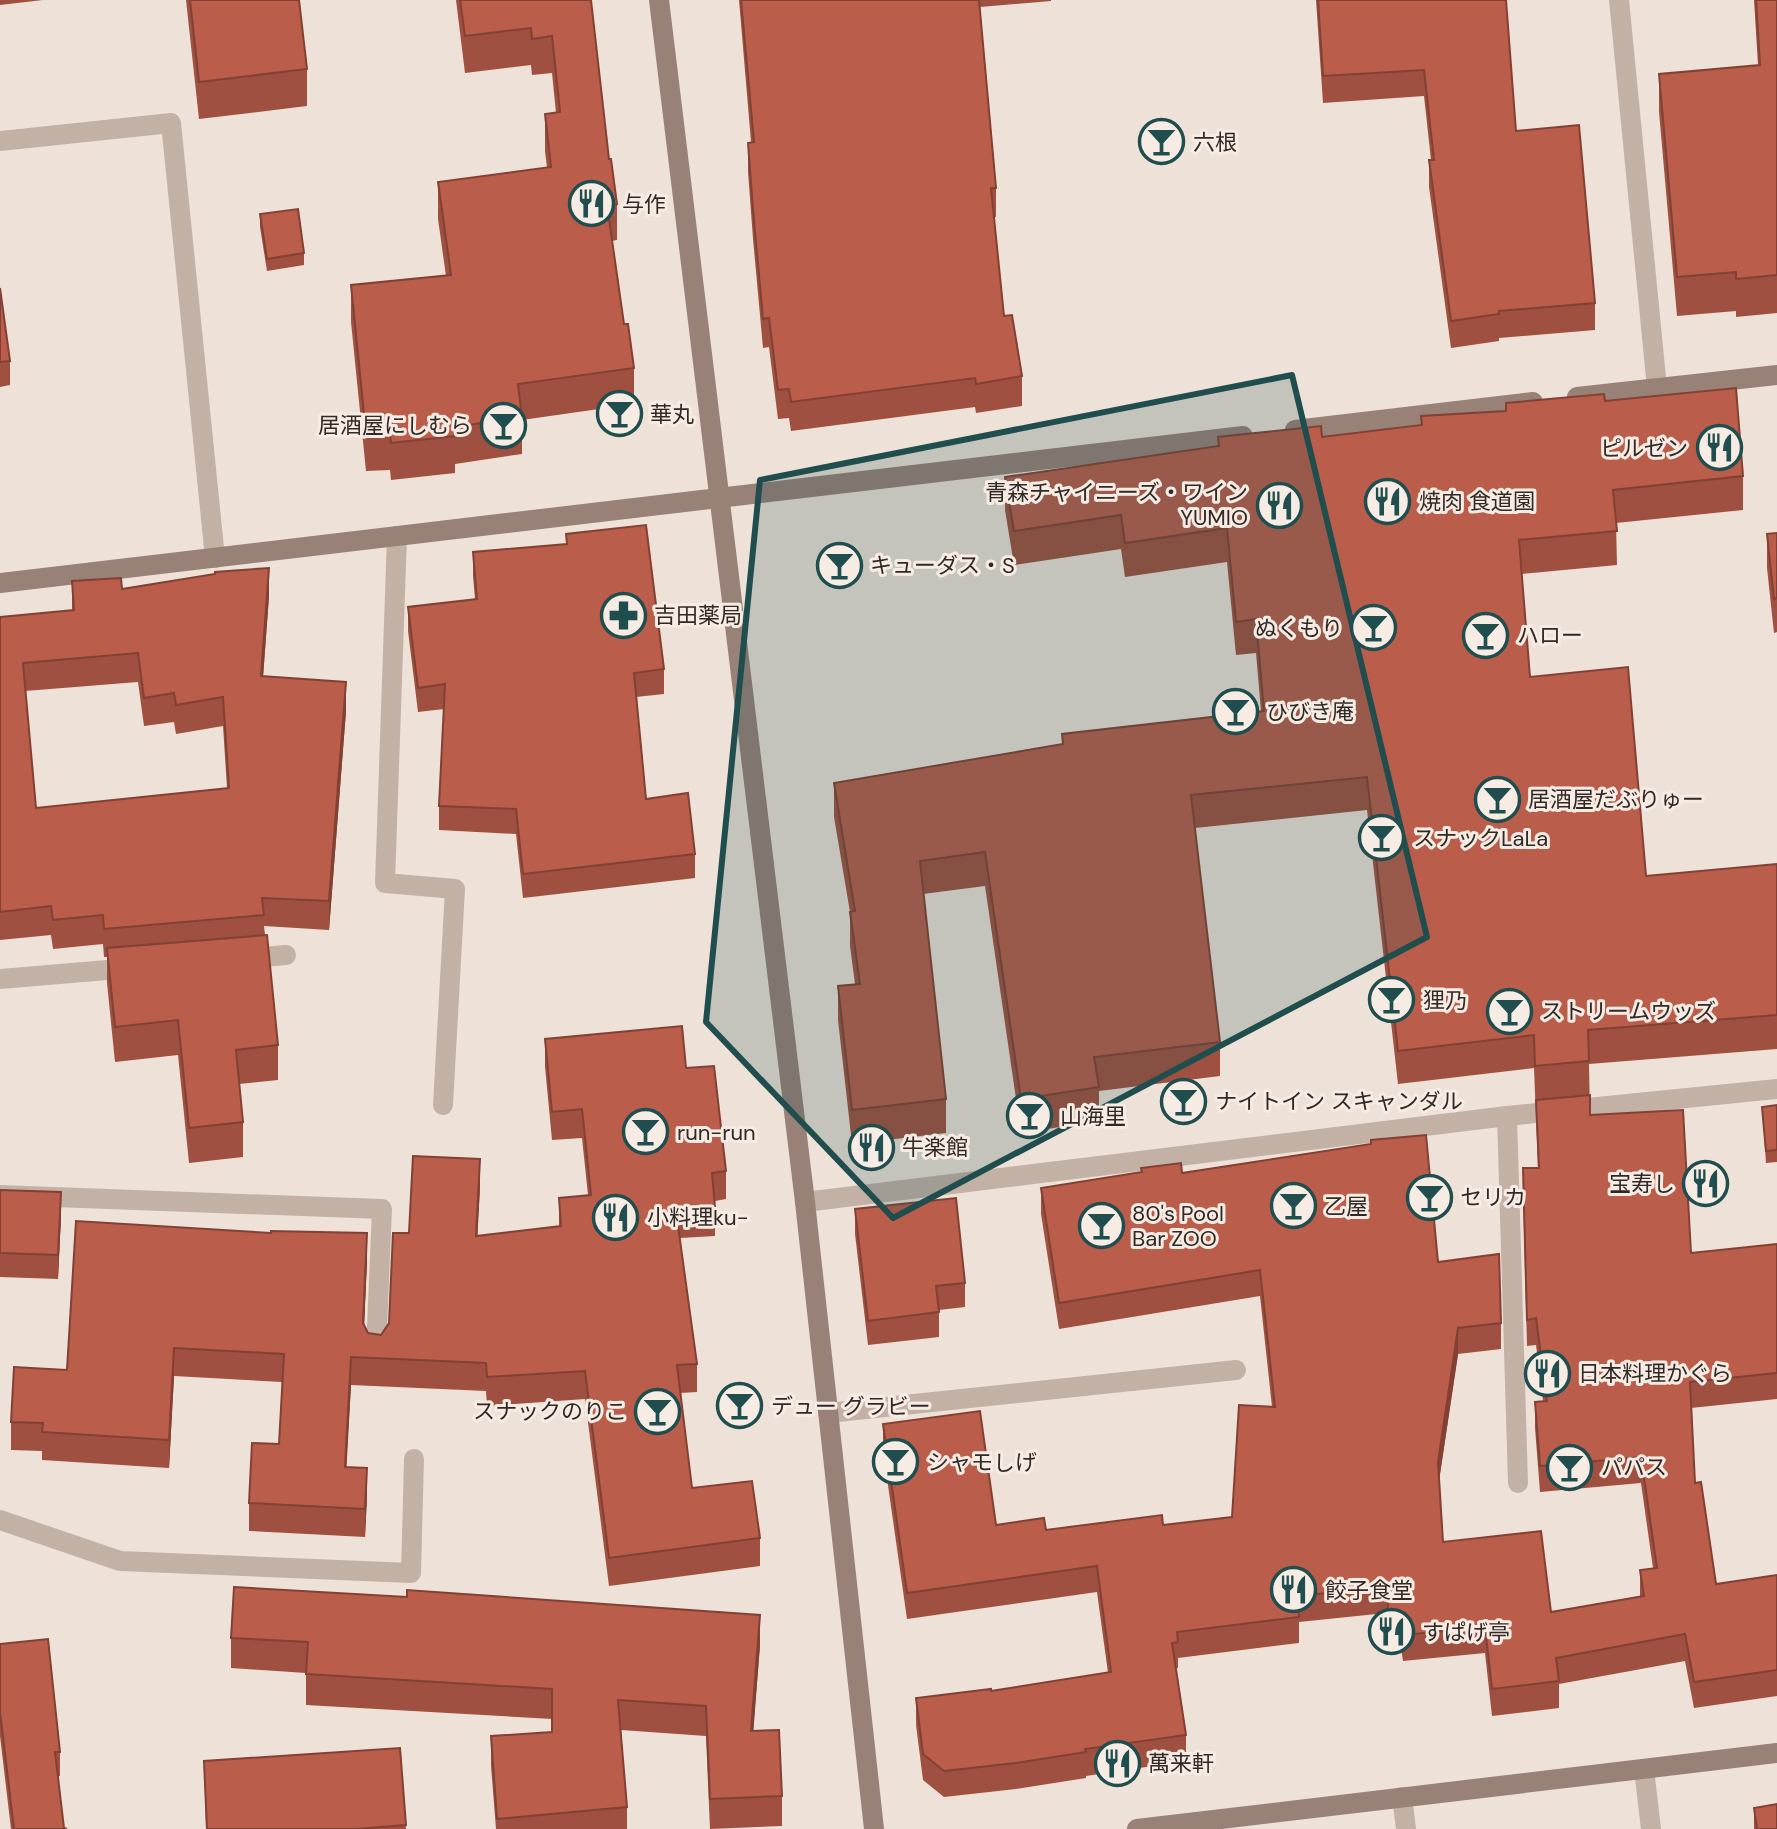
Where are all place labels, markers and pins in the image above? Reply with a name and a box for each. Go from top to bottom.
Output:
bar icon: 六根 [1138,118,1186,166]
place label: 六根 [1193,128,1237,157]
restaurant icon: 与作 [567,180,615,228]
place label: 与作 [622,190,666,219]
bar icon: 華丸 [595,390,643,438]
place label: 華丸 [650,400,694,429]
bar icon: 居酒屋にしむら [479,401,527,449]
place label: 居酒屋にしむら [318,411,472,440]
restaurant icon: ピルゼン [1695,424,1743,472]
place label: ピルゼン [1600,434,1688,463]
restaurant icon: 焼肉 食道園 [1364,477,1412,525]
place label: 青森チャイニーズ・ワイン YUMIO [985,478,1248,532]
restaurant icon: 青森チャイニーズ・ワイン YUMIO [1255,481,1303,529]
place label: 焼肉 食道園 [1419,487,1535,516]
bar icon: キューダス・S [815,541,863,589]
place label: キューダス・S [870,551,1015,580]
pharmacy icon: 吉田薬局 [599,591,647,639]
place label: 吉田薬局 [654,601,742,630]
bar icon: ぬくもり [1350,604,1398,652]
bar icon: ハロー [1462,611,1510,659]
place label: ぬくもり [1255,614,1343,643]
place label: ハロー [1517,621,1583,650]
bar icon: ひびき庵 [1211,687,1259,735]
place label: ひびき庵 [1266,697,1354,726]
bar icon: 居酒屋だぶりゅー [1473,775,1521,823]
place label: 居酒屋だぶりゅー [1528,785,1704,814]
bar icon: スナックLaLa [1358,814,1406,862]
place label: スナックLaLa [1413,824,1548,853]
bar icon: 狸乃 [1368,976,1416,1024]
place label: 狸乃 [1423,986,1467,1015]
bar icon: ストリームウッズ [1486,987,1534,1035]
place label: ストリームウッズ [1541,997,1716,1026]
bar icon: ナイトイン スキャンダル [1160,1077,1208,1125]
place label: ナイトイン スキャンダル [1215,1087,1463,1116]
bar icon: 山海里 [1005,1092,1053,1140]
place label: 山海里 [1060,1102,1126,1131]
bar icon: run-run [622,1108,670,1156]
place label: run-run [677,1118,756,1147]
restaurant icon: 牛楽館 [847,1123,895,1171]
place label: 牛楽館 [902,1133,968,1162]
restaurant icon: 宝寿し [1682,1159,1730,1207]
place label: 宝寿し [1609,1169,1675,1198]
bar icon: セリカ [1405,1173,1453,1221]
bar icon: 乙屋 [1269,1182,1317,1230]
place label: セリカ [1460,1183,1526,1212]
place label: 乙屋 [1324,1192,1368,1221]
restaurant icon: 小料理ku- [592,1193,640,1241]
place label: 80's Pool Bar ZOO [1132,1199,1224,1253]
bar icon: 80's Pool Bar ZOO [1077,1202,1125,1250]
place label: 小料理ku- [647,1203,749,1232]
restaurant icon: 日本料理かぐら [1523,1349,1571,1397]
place label: 日本料理かぐら [1578,1359,1732,1388]
bar icon: デュー グラビー [716,1382,764,1430]
bar icon: スナックのりこ [634,1387,682,1435]
place label: デュー グラビー [771,1392,931,1421]
place label: スナックのりこ [473,1397,627,1426]
bar icon: シャモしげ [872,1438,920,1486]
bar icon: パパス [1546,1443,1594,1491]
place label: シャモしげ [927,1448,1037,1477]
place label: パパス [1601,1453,1667,1482]
restaurant icon: 餃子食堂 [1270,1566,1318,1614]
place label: 餃子食堂 [1325,1576,1413,1605]
restaurant icon: すぱげ亭 [1367,1608,1415,1656]
place label: すぱげ亭 [1422,1618,1510,1647]
restaurant icon: 萬来軒 [1093,1739,1141,1787]
place label: 萬来軒 [1148,1749,1214,1778]

